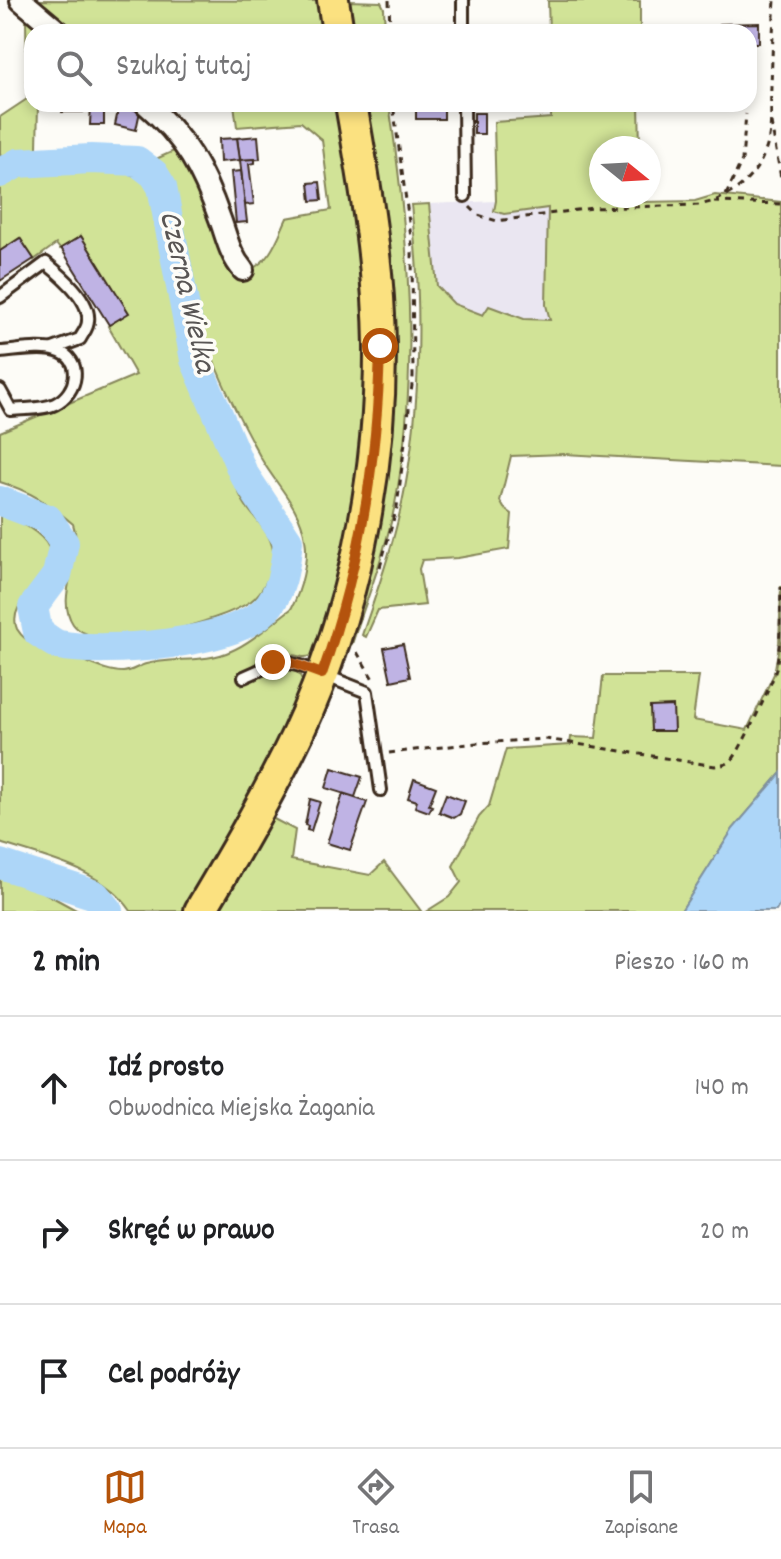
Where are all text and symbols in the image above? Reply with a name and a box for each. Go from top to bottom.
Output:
search box [24,24,757,112]
icon: search [52,46,96,90]
text: Szukaj tutaj [116,47,252,90]
north arrow [589,136,661,208]
water label: Czerna Wielka [144,206,226,380]
route start [362,328,398,364]
route end [255,644,291,680]
text: 2 min [32,939,100,988]
text: Pieszo · 160 m [614,945,749,982]
text: Idź prosto [108,1048,224,1091]
icon: ahead [32,1066,76,1110]
text: 140 m [695,1070,749,1107]
text: Obwodnica Miejska Żagania [108,1091,374,1128]
icon: right [32,1210,76,1254]
text: Skręć w prawo [108,1211,275,1254]
text: 20 m [700,1214,749,1251]
icon: arrive [32,1354,76,1398]
text: Cel podróży [108,1355,239,1398]
tab: Mapa [103,1465,147,1544]
tab: Trasa [352,1465,399,1544]
tab: Zapisane [605,1465,678,1544]

